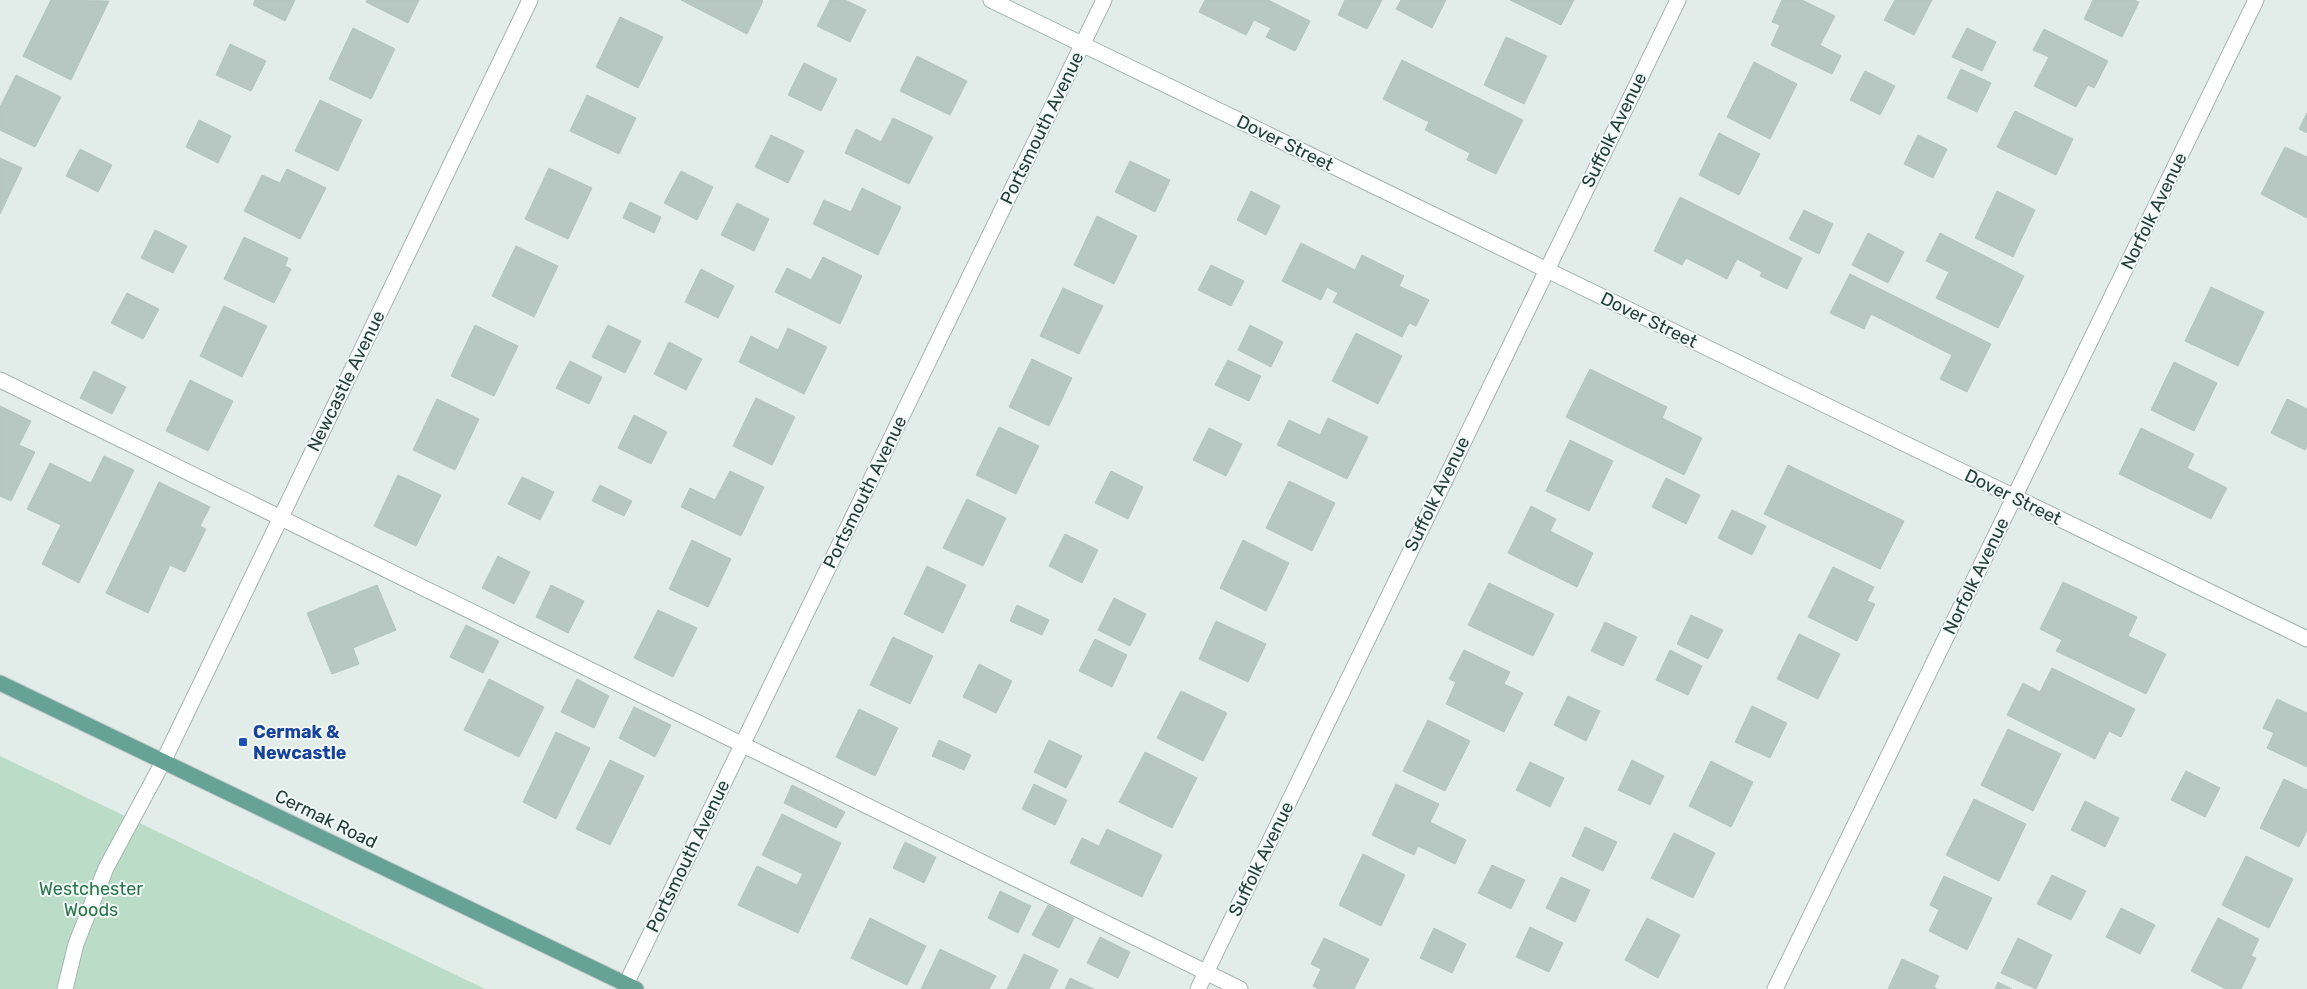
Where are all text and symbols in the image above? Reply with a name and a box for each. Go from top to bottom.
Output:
street label: Portsmouth Avenue [996,48,1088,208]
street label: Suffolk Avenue [1577,69,1651,191]
street label: Dover Street [1233,110,1337,176]
street label: Norfolk Avenue [2116,149,2192,273]
street label: Dover Street [1597,287,1701,353]
street label: Newcastle Avenue [302,307,390,455]
street label: Portsmouth Avenue [819,412,911,572]
street label: Suffolk Avenue [1400,433,1474,555]
street label: Dover Street [1961,464,2065,530]
street label: Norfolk Avenue [1938,514,2014,638]
place label: Cermak & Newcastle [253,721,347,764]
marker: Cermak & Newcastle [237,736,249,748]
street label: Portsmouth Avenue [642,776,734,936]
street label: Cermak Road [271,785,381,853]
street label: Suffolk Avenue [1224,798,1298,920]
park label: Westchester Woods [39,878,143,921]

